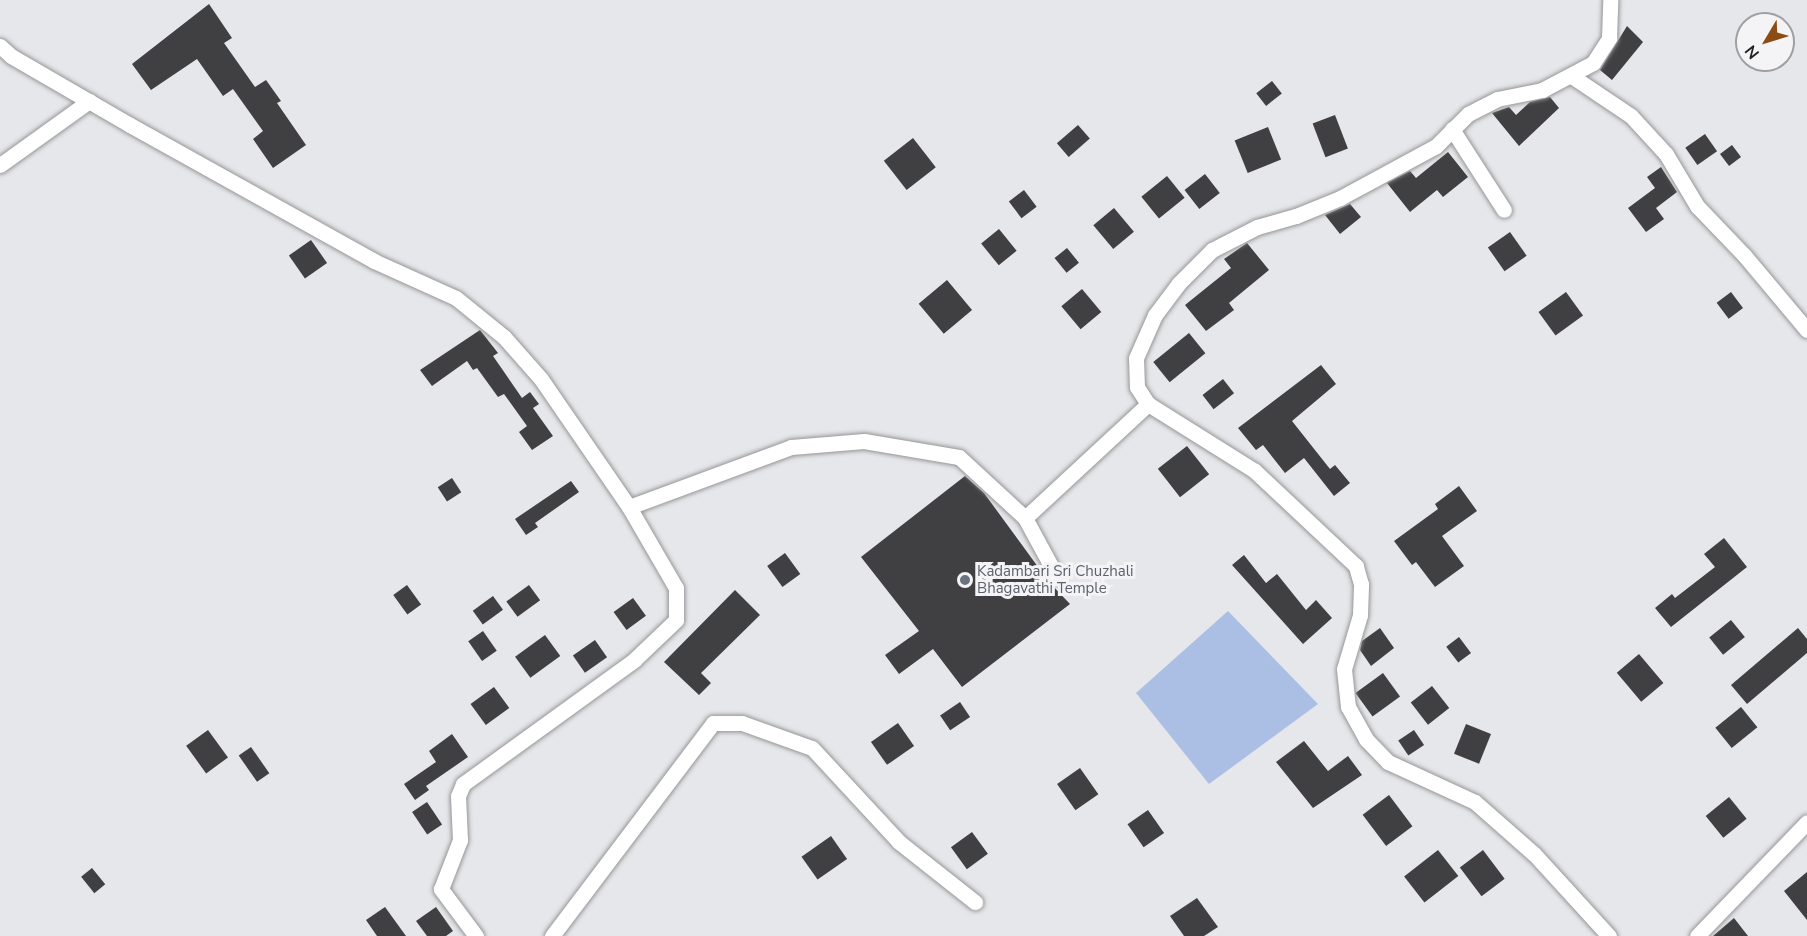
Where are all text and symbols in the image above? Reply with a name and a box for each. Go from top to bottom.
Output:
north arrow [1735,12,1795,72]
text: N [1740,40,1765,63]
place label: Kadambari Sri Chuzhali Bhagavathi Temple [977,562,1134,597]
marker: Kadambari Sri Chuzhali Bhagavathi Temple [958,573,972,587]

